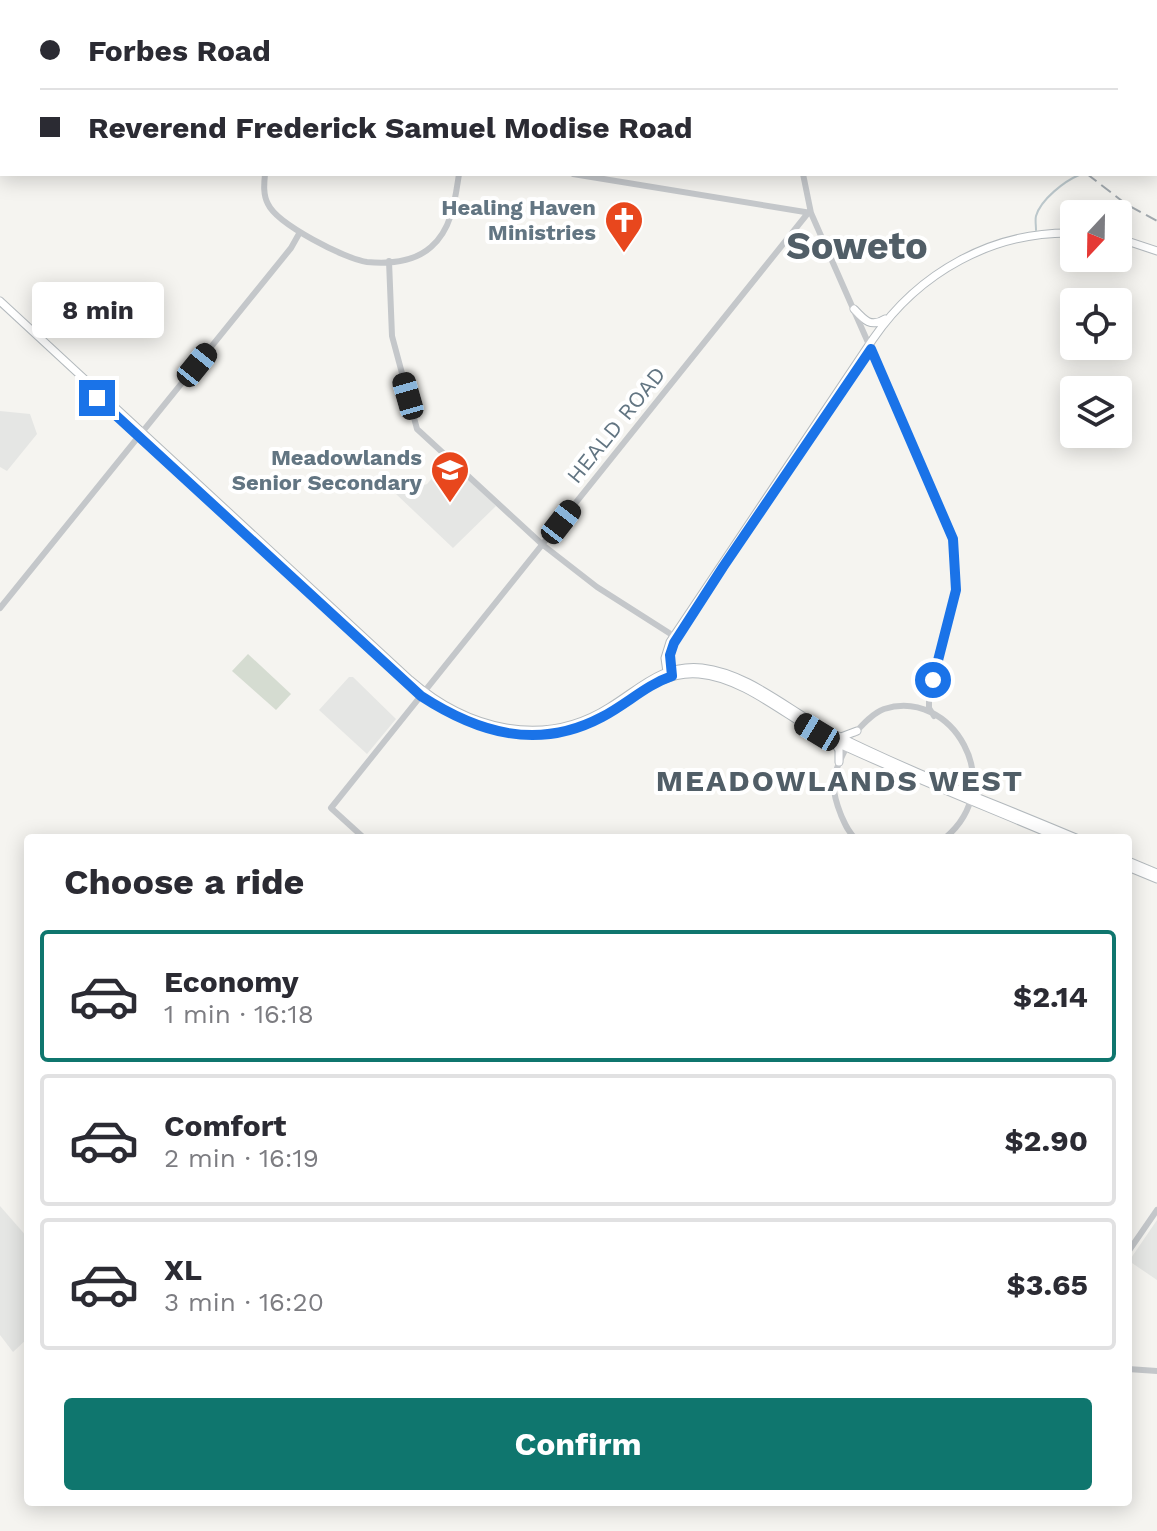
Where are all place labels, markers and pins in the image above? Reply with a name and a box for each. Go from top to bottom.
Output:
place label: Healing Haven Ministries [441,195,596,245]
church icon: Healing Haven Ministries [603,199,645,254]
place label: Meadowlands Senior Secondary [232,445,423,495]
school or university icon: Meadowlands Senior Secondary [429,449,471,504]

